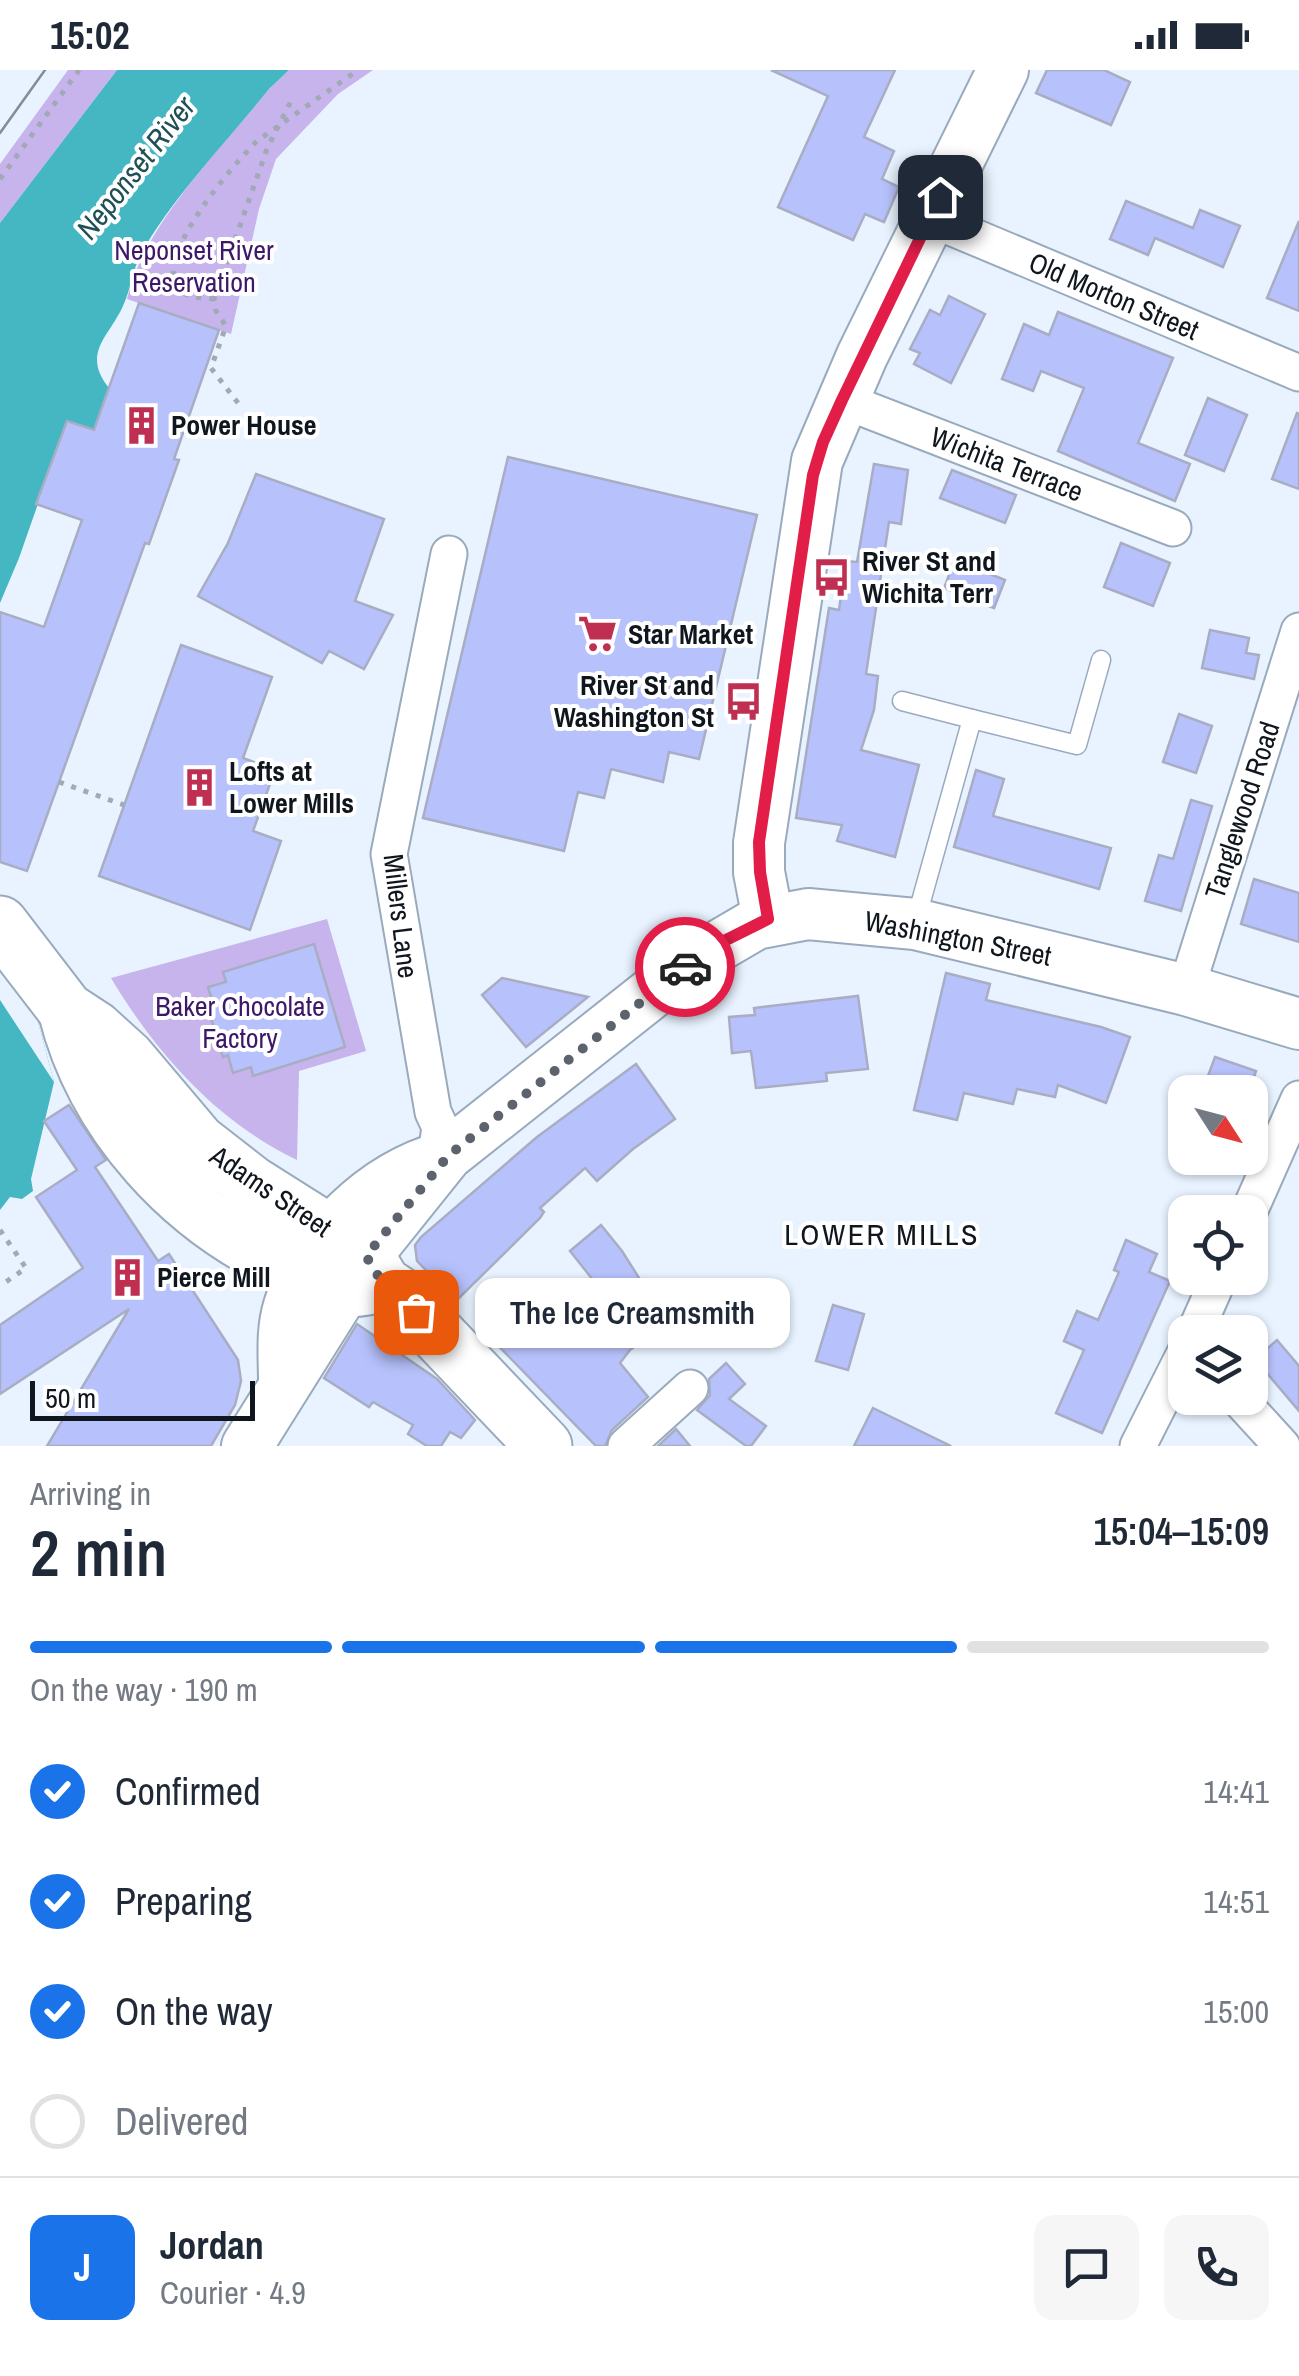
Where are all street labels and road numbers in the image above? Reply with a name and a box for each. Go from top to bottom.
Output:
street label: Old Morton Street [1023,243,1205,349]
street label: Wichita Terrace [925,418,1089,510]
street label: Tanglewood Road [1195,717,1289,903]
street label: Millers Lane [375,852,427,980]
street label: Washington Street [861,901,1055,975]
street label: Adams Street [202,1136,339,1246]

